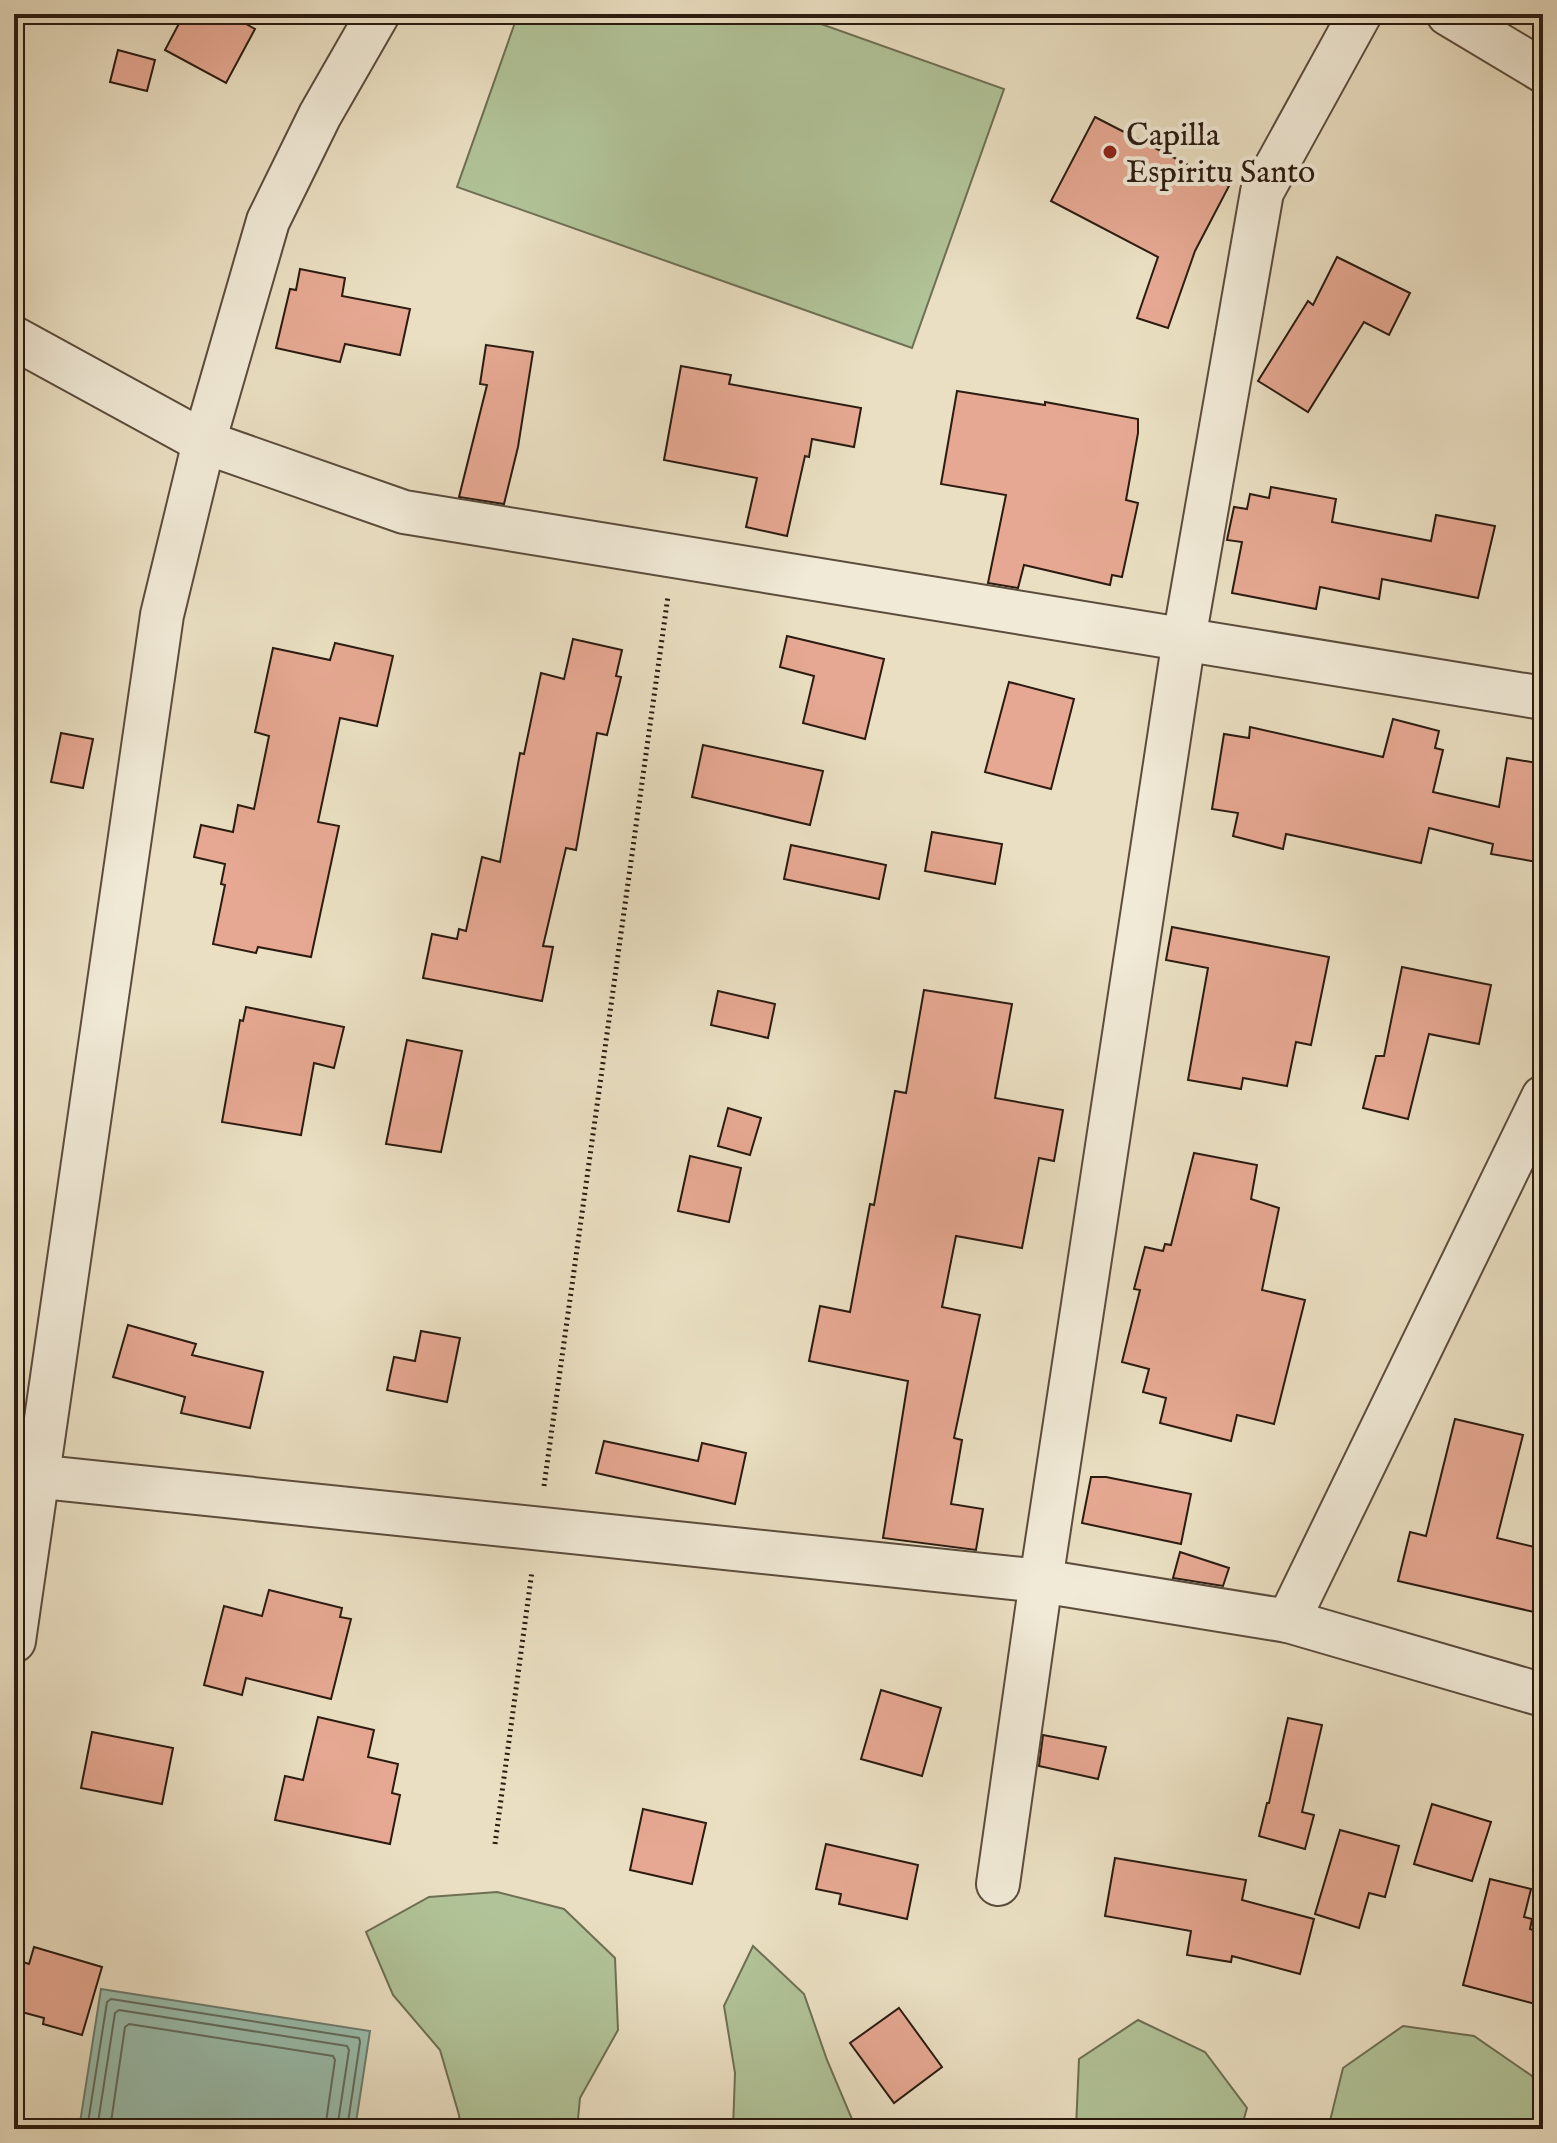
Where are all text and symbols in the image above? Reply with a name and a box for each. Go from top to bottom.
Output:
place label: Capilla Espiritu Santo [1126,116,1315,194]
marker: Capilla Espiritu Santo [1101,143,1119,161]

